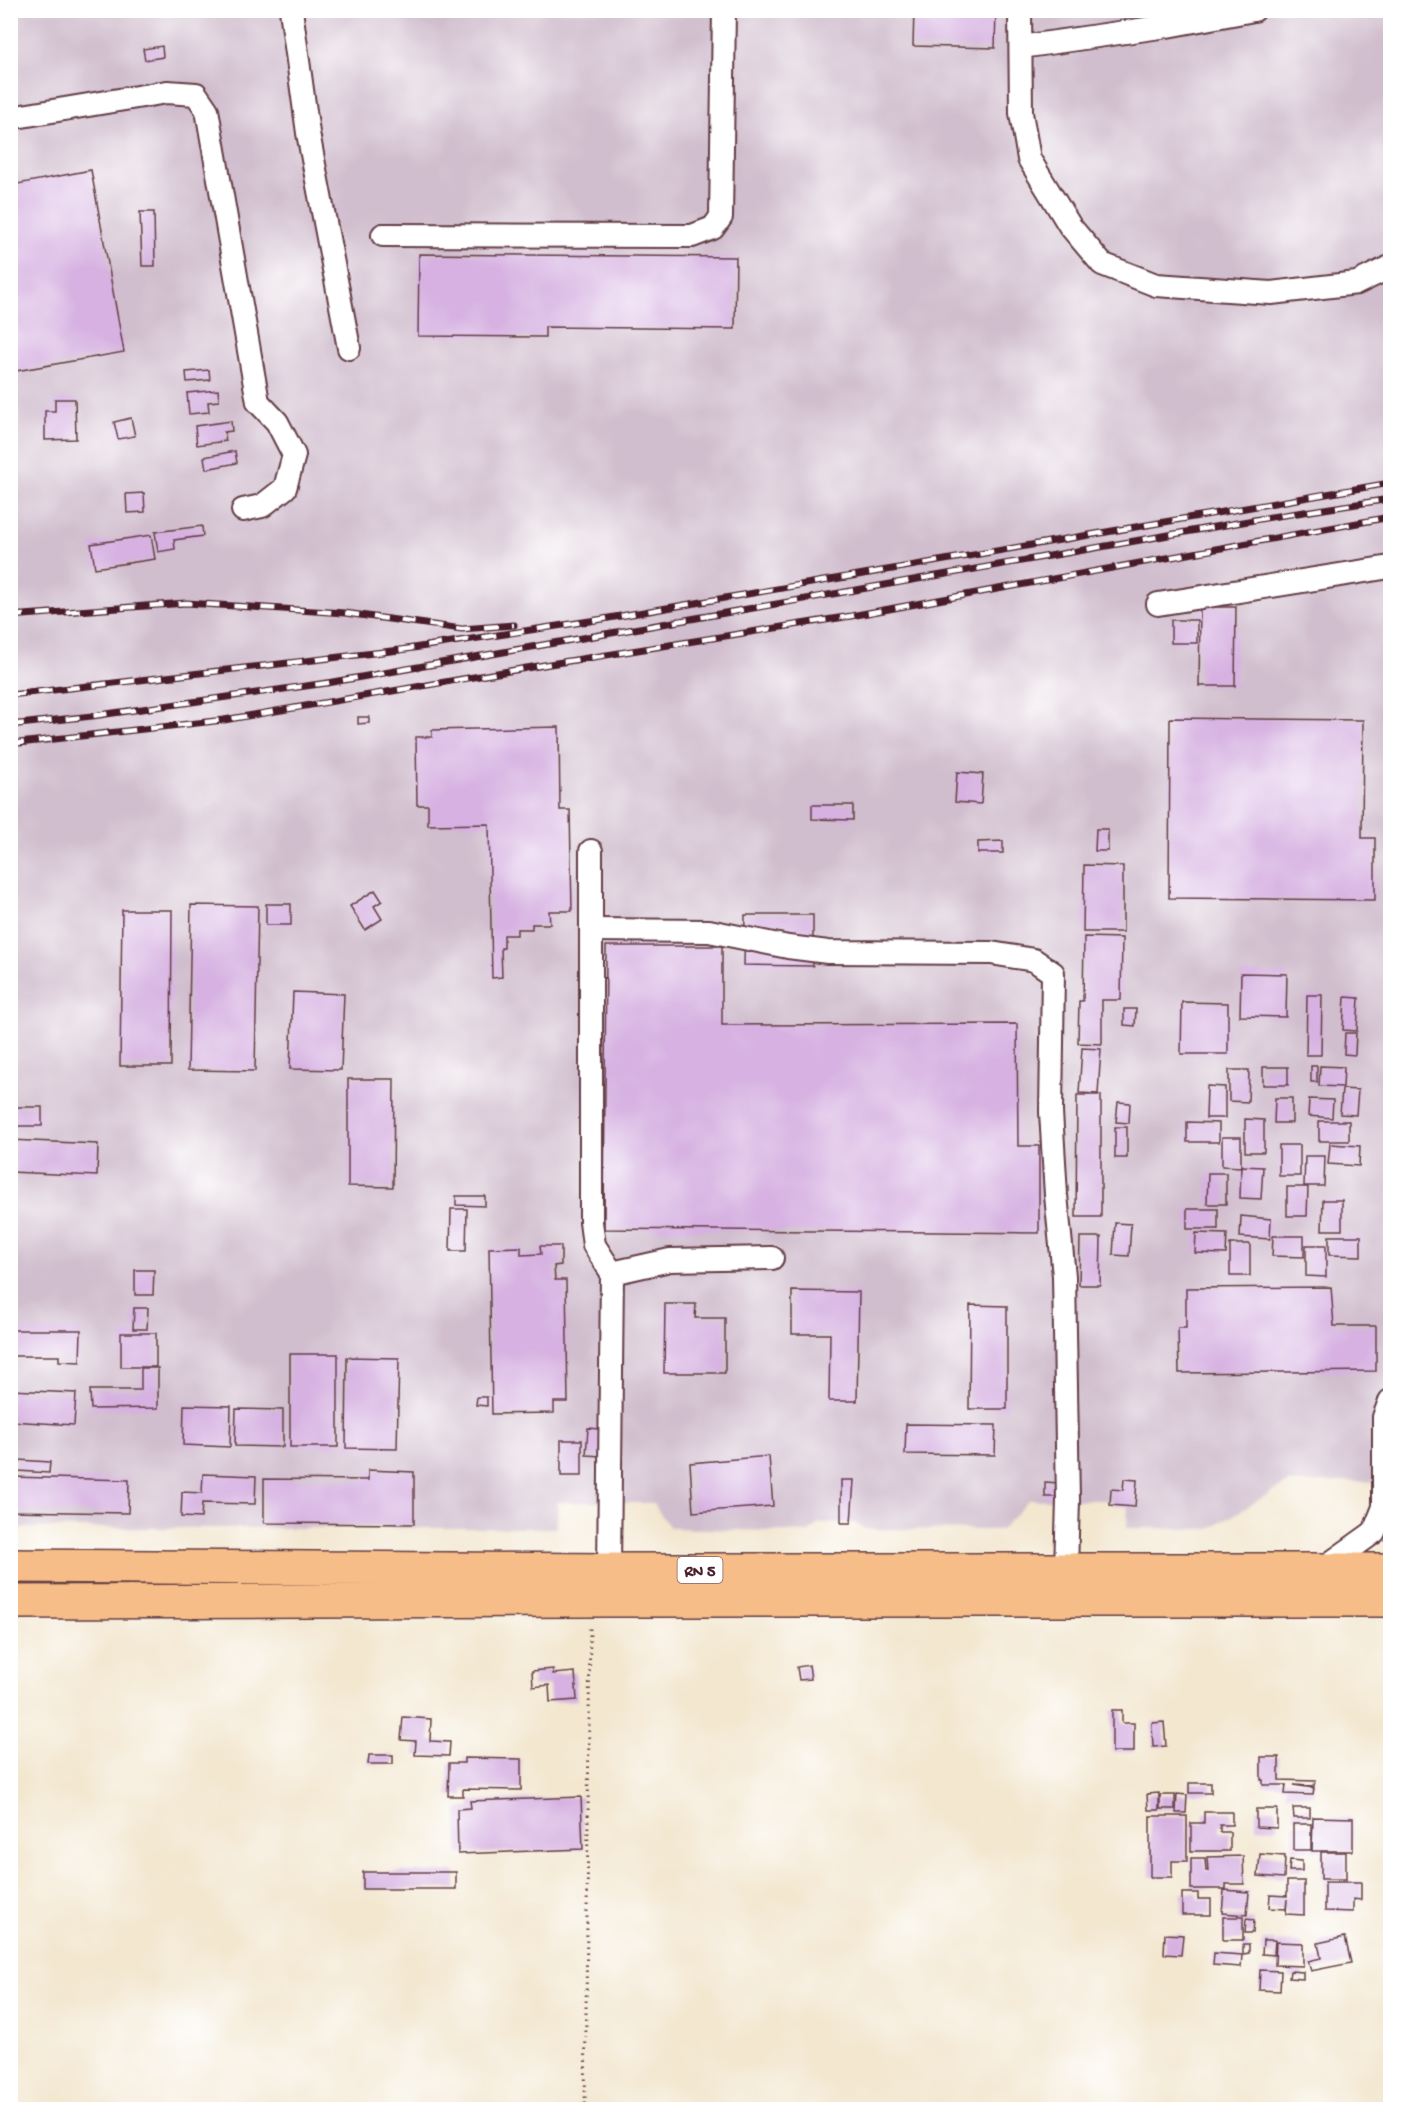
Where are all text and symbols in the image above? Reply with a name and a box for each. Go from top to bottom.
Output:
road number: RN 5 [678,1557,722,1583]

